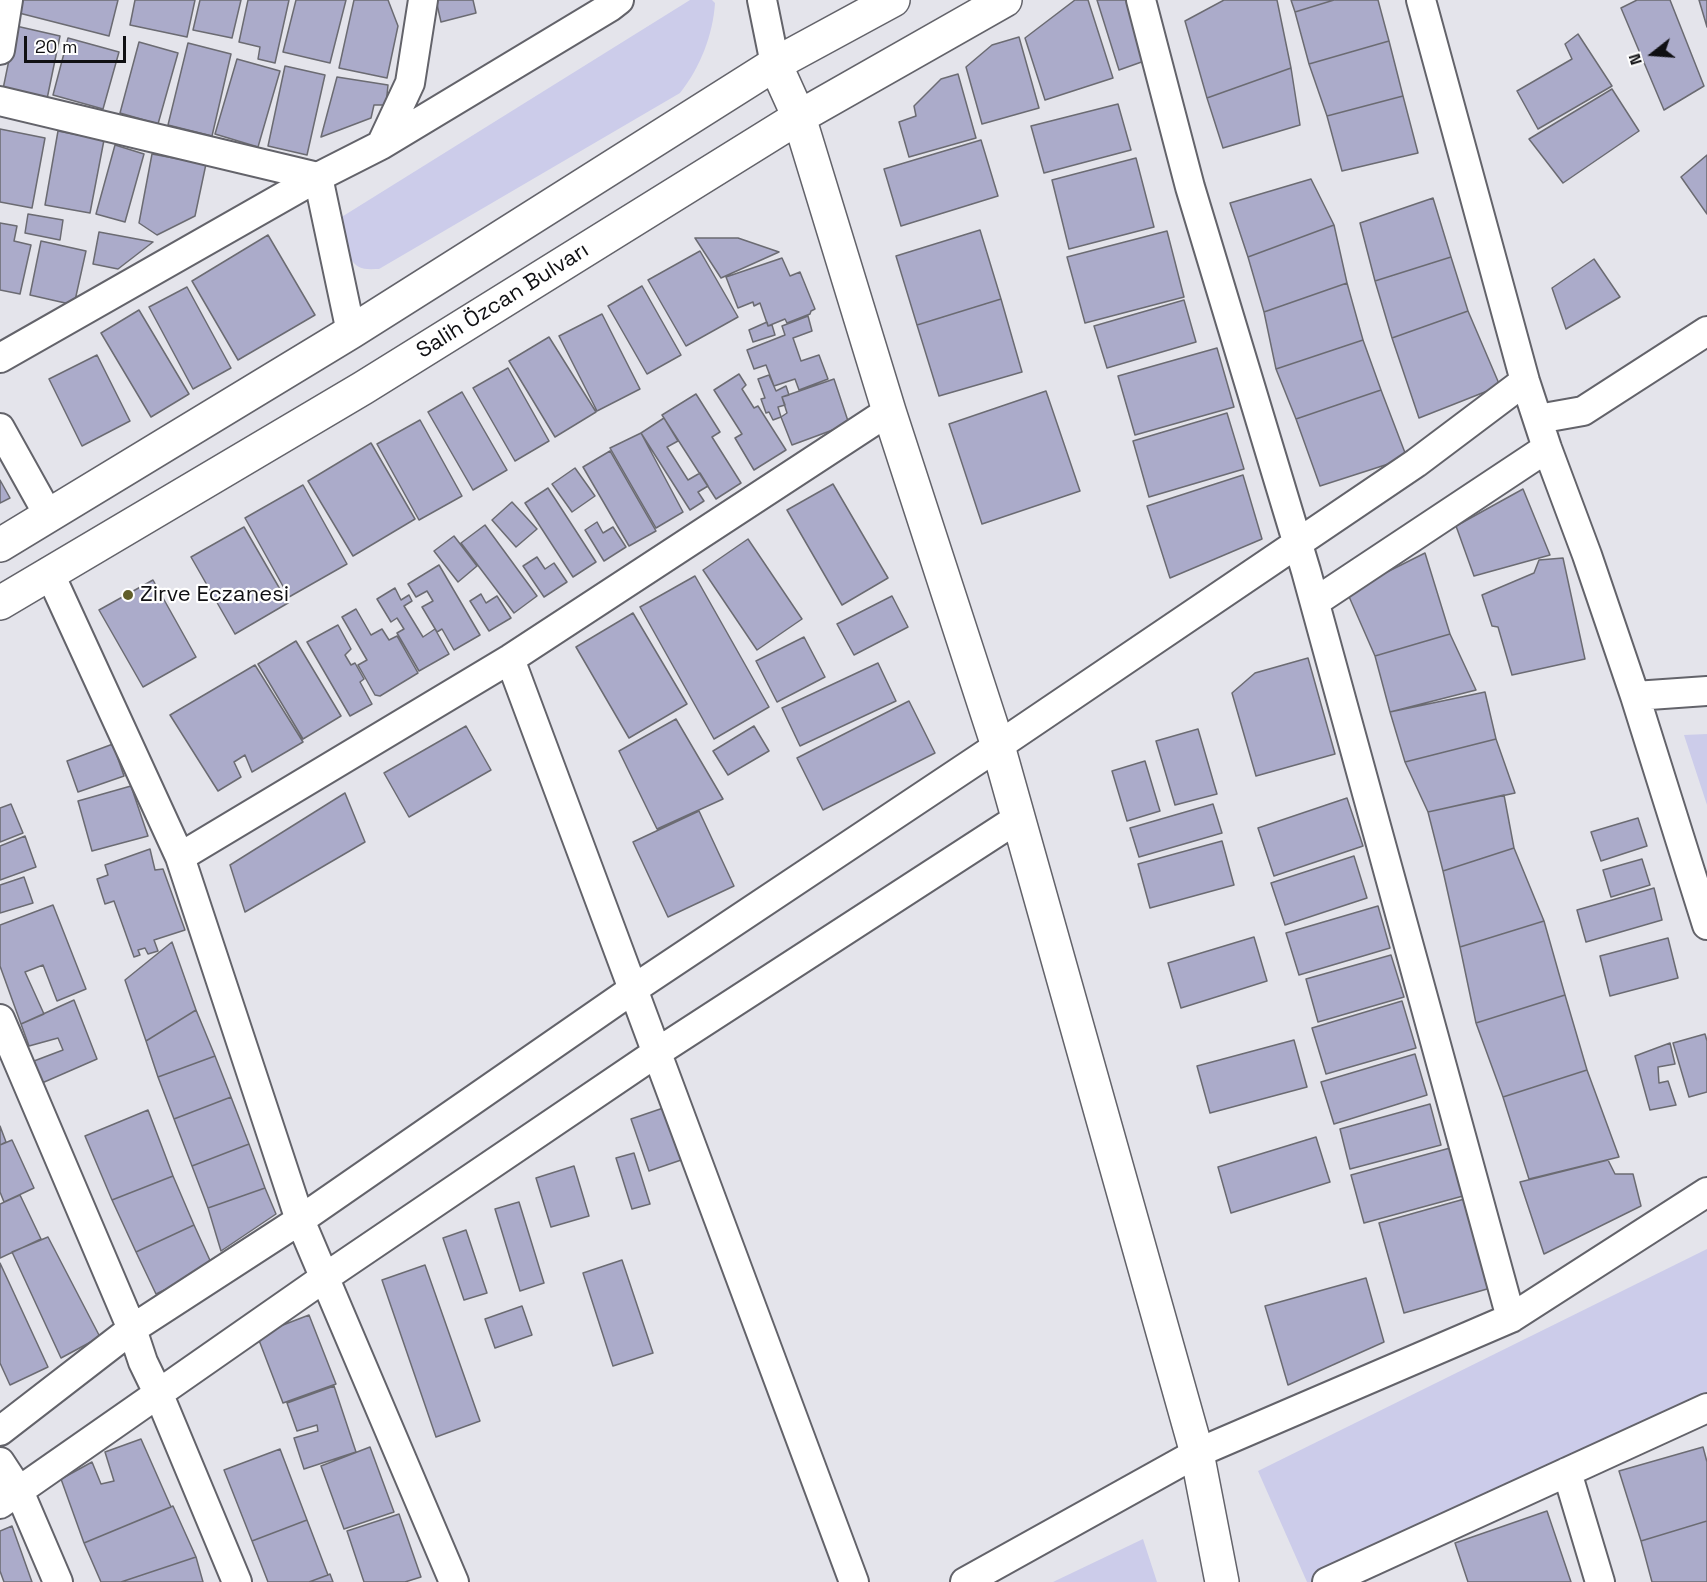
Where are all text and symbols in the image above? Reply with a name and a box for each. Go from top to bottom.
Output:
scale bar [27,24,129,62]
north arrow [1623,24,1683,84]
text: 20 m [35,35,78,58]
text: N [1624,51,1647,68]
street label: Salih Özcan Bulvarı [412,237,594,365]
place label: Zirve Eczanesi [140,582,289,608]
marker: Zirve Eczanesi [121,588,135,602]

